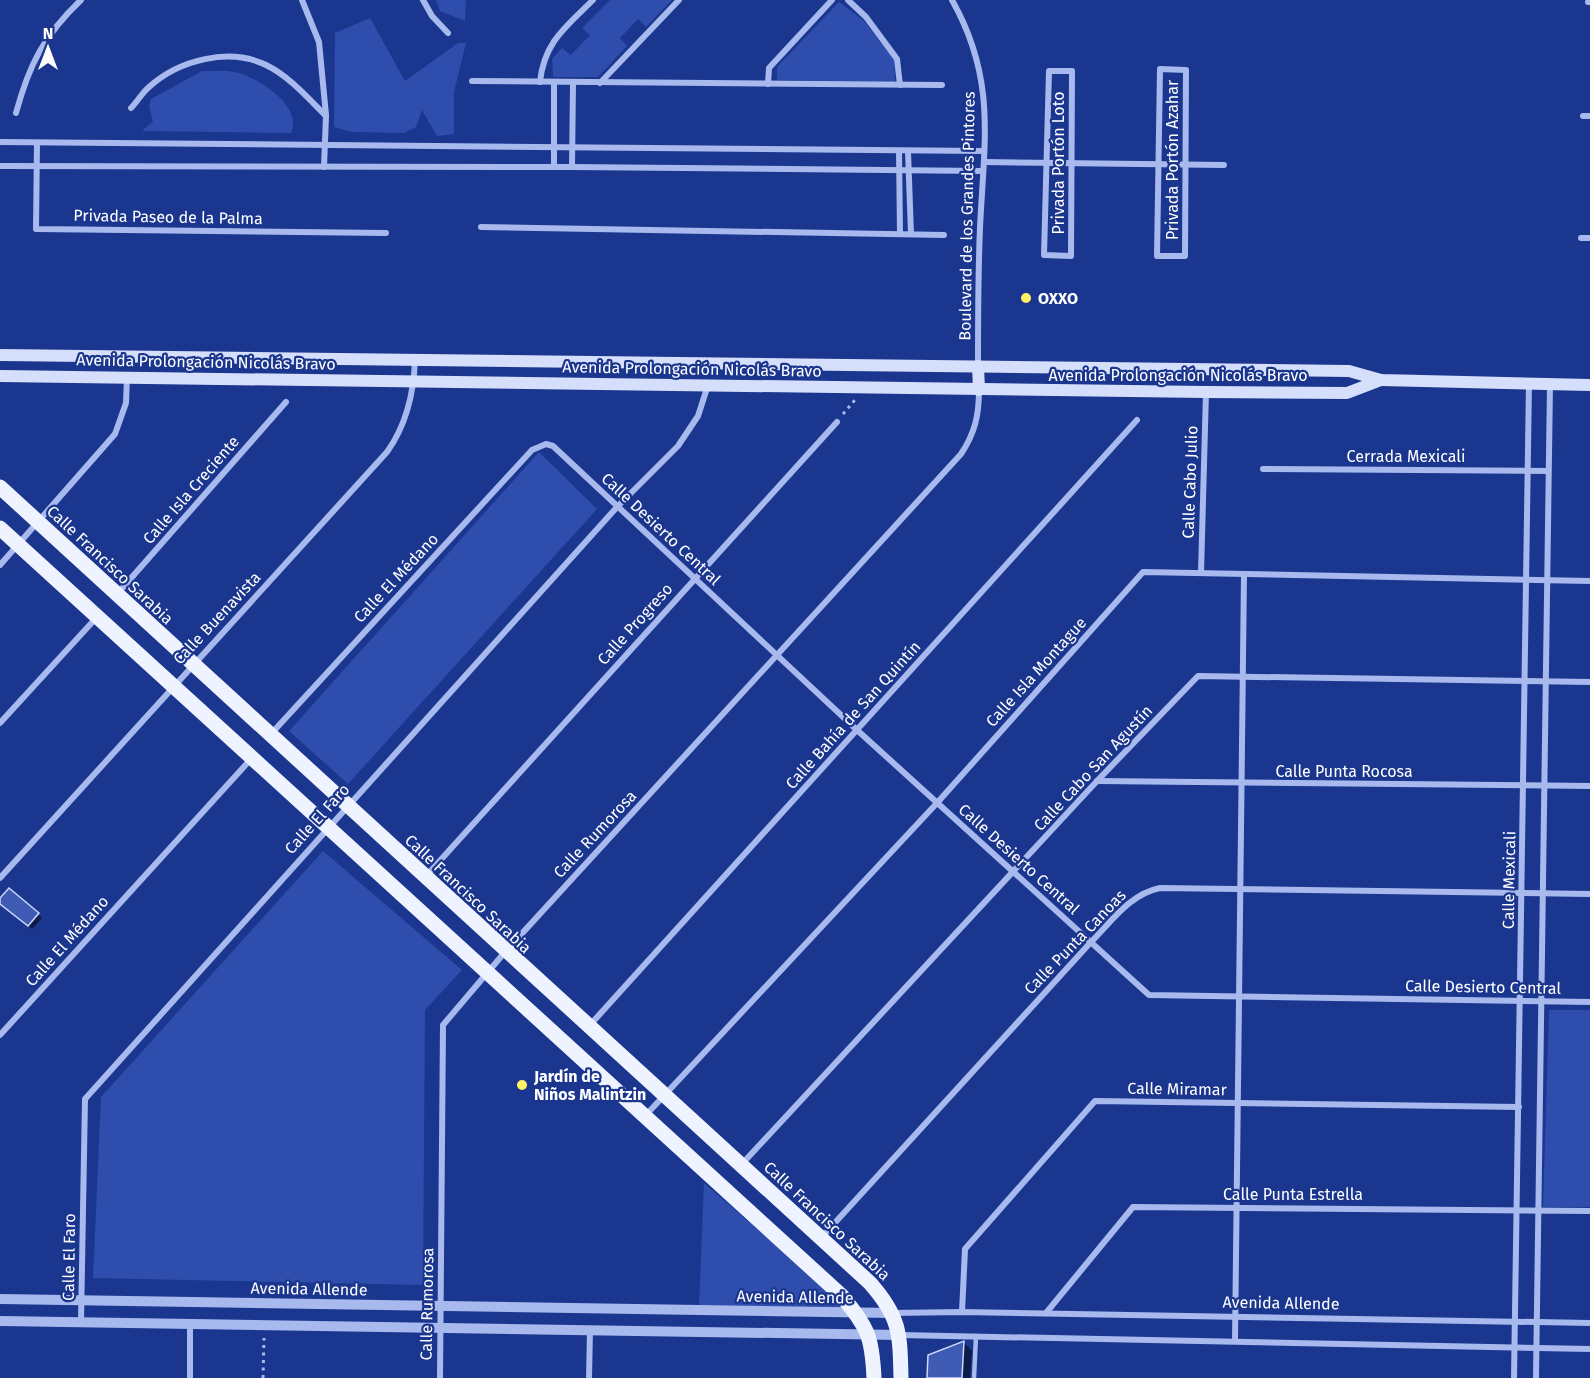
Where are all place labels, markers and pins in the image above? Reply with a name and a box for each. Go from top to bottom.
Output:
place label: OXXO [1038,289,1078,308]
marker: OXXO [1019,291,1033,305]
place label: Jardín de Niños Malintzin [533,1067,646,1104]
marker: Jardín de Niños Malintzin [515,1078,529,1092]

